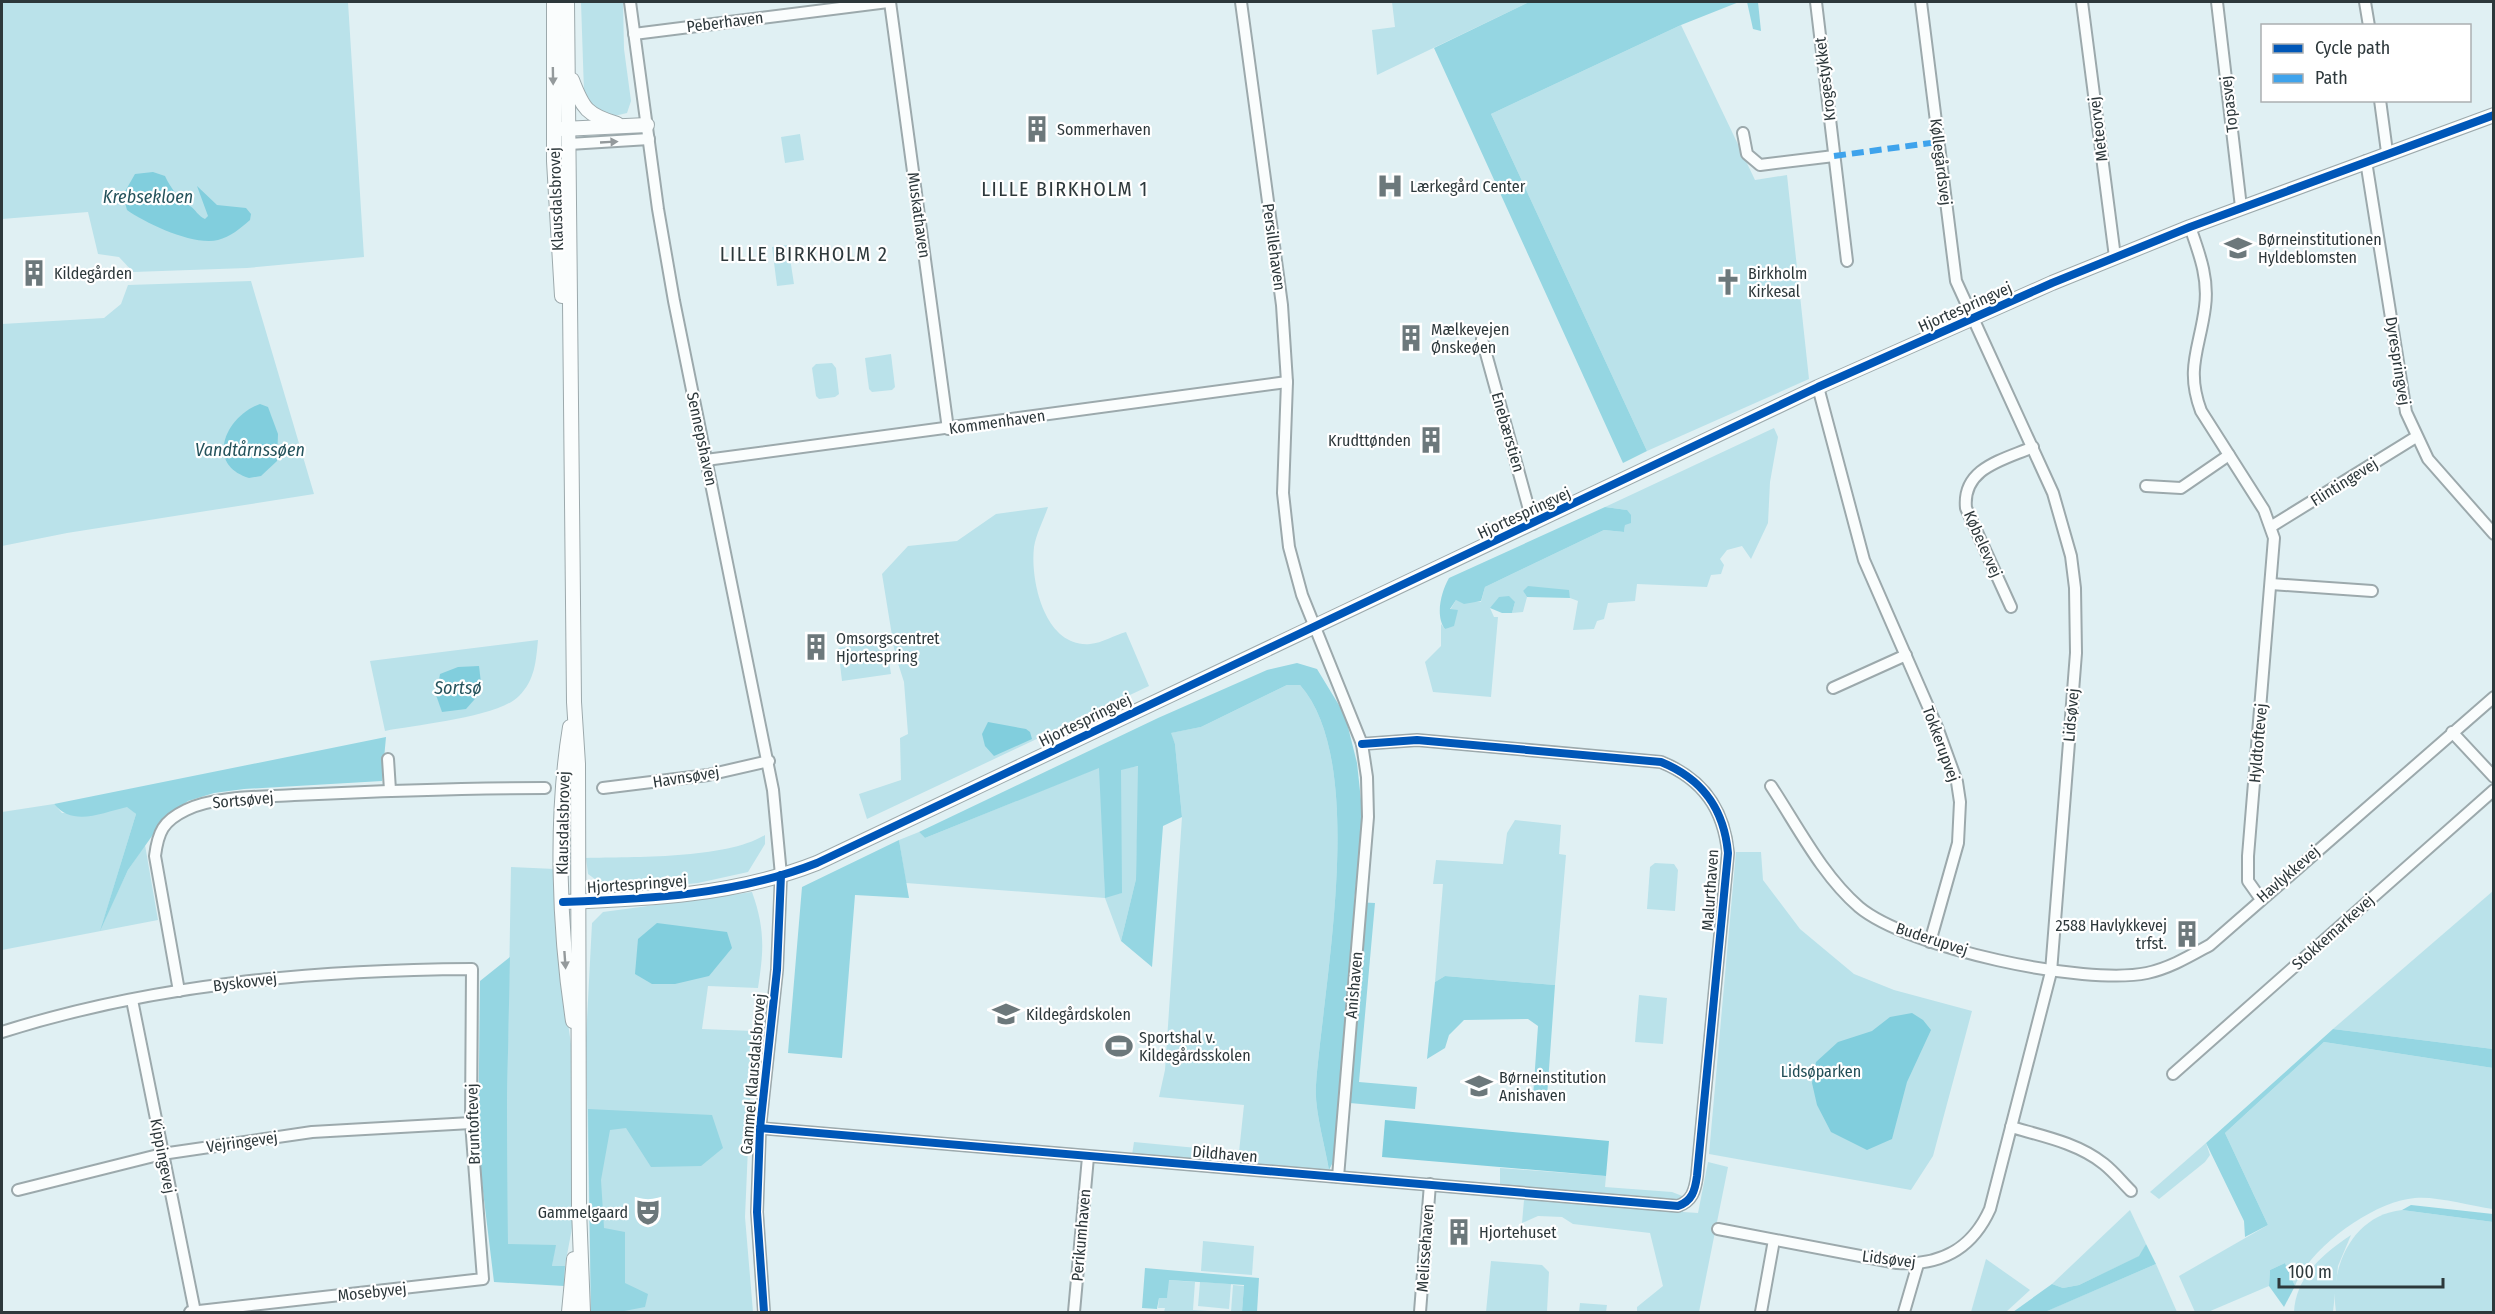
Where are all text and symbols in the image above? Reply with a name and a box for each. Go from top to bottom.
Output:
street label: Peberhaven [686,8,764,36]
legend [2261,24,2471,102]
street label: Krogestykket [1810,35,1840,122]
text: Cycle path [2315,37,2390,59]
one-way arrow [548,66,558,85]
text: Path [2315,67,2348,89]
street label: Topasvej [2216,75,2242,133]
street label: Meteorvej [2085,95,2111,163]
building icon: Sommerhaven [1022,114,1052,144]
street label: Køllegårdsvej [1926,118,1956,206]
place label: Sommerhaven [1057,120,1151,139]
one-way arrow [599,137,618,146]
street label: Klausdalsbrovej [545,147,567,251]
street label: Muskathaven [904,171,934,259]
hospital icon: Lærkegård Center [1375,171,1405,201]
district label: LILLE BIRKHOLM 1 [981,177,1149,201]
place label: Lærkegård Center [1410,177,1526,196]
water label: Krebsekloen [103,186,193,208]
street label: Persillehaven [1258,202,1290,292]
place label: Børneinstitutionen Hyldeblomsten [2258,230,2382,267]
school or university icon: Børneinstitutionen Hyldeblomsten [2223,233,2253,263]
district label: LILLE BIRKHOLM 2 [720,242,888,266]
building icon: Kildegården [19,258,49,288]
place label: Kildegården [54,264,132,283]
place label: Birkholm Kirkesal [1748,264,1807,301]
church icon: Birkholm Kirkesal [1713,267,1743,297]
street label: Hjortespringvej [1915,278,2015,336]
street label: Dyrespringvej [2382,315,2414,407]
place label: Mælkevejen Ønskeøen [1431,320,1509,357]
building icon: Mælkevejen Ønskeøen [1396,323,1426,353]
street label: Sennepshaven [683,390,721,488]
street label: Enebærstien [1488,390,1528,474]
street label: Kommenhaven [948,406,1046,438]
building icon: Krudttønden [1416,425,1446,455]
place label: Krudttønden [1328,431,1411,450]
water label: Vandtårnssøen [195,439,305,461]
street label: Flintingevej [2307,454,2381,510]
street label: Hjortespringvej [1474,483,1574,543]
street label: Købelevvej [1960,508,2006,580]
place label: Omsorgscentret Hjortespring [836,629,940,666]
building icon: Omsorgscentret Hjortespring [801,632,831,662]
water label: Sortsø [433,677,482,699]
street label: Lidsøvej [2059,687,2083,743]
street label: Hjortespringvej [1036,689,1134,751]
street label: Hyldtoftevej [2245,702,2271,784]
street label: Tokkerupvej [1919,704,1963,784]
street label: Havnsøvej [651,762,721,792]
street label: Klausdalsbrovej [553,771,573,875]
street label: Sortsøvej [212,788,274,812]
street label: Havlykkevej [2253,842,2323,906]
street label: Malurthaven [1698,848,1722,932]
street label: Hjortespringvej [586,871,688,897]
street label: Stokkemarkevej [2288,890,2378,974]
place label: 2588 Havlykkevej trfst. [2056,916,2167,953]
street label: Buderupvej [1893,918,1971,960]
building icon: 2588 Havlykkevej trfst. [2172,919,2202,949]
one-way arrow [560,951,570,970]
street label: Anishaven [1342,951,1366,1019]
street label: Byskovvej [212,969,278,995]
street label: Gammel Klausdalsbrovej [736,993,770,1155]
school or university icon: Kildegårdskolen [991,999,1021,1029]
place label: Kildegårdskolen [1026,1005,1131,1024]
place label: Sportshal v. Kildegårdsskolen [1139,1028,1251,1065]
sports icon: Sportshal v. Kildegårdsskolen [1104,1031,1134,1061]
park label: Lidsøparken [1781,1062,1861,1081]
place label: Børneinstitution Anishaven [1499,1068,1606,1105]
school or university icon: Børneinstitution Anishaven [1464,1071,1494,1101]
street label: Bruntoftevej [462,1083,484,1165]
street label: Kippingevej [146,1117,180,1195]
street label: Vejringevej [205,1128,279,1156]
street label: Dildhaven [1192,1142,1258,1166]
street label: Perikumhaven [1067,1188,1095,1282]
theatre icon: Gammelgaard [633,1197,663,1227]
place label: Gammelgaard [538,1203,628,1222]
street label: Melissehaven [1412,1203,1438,1293]
building icon: Hjortehuset [1444,1217,1474,1247]
place label: Hjortehuset [1479,1223,1557,1242]
street label: Lidsøvej [1861,1246,1917,1272]
scale bar [2279,1251,2442,1289]
text: 100 m [2288,1261,2332,1283]
street label: Mosebyvej [337,1279,407,1305]

